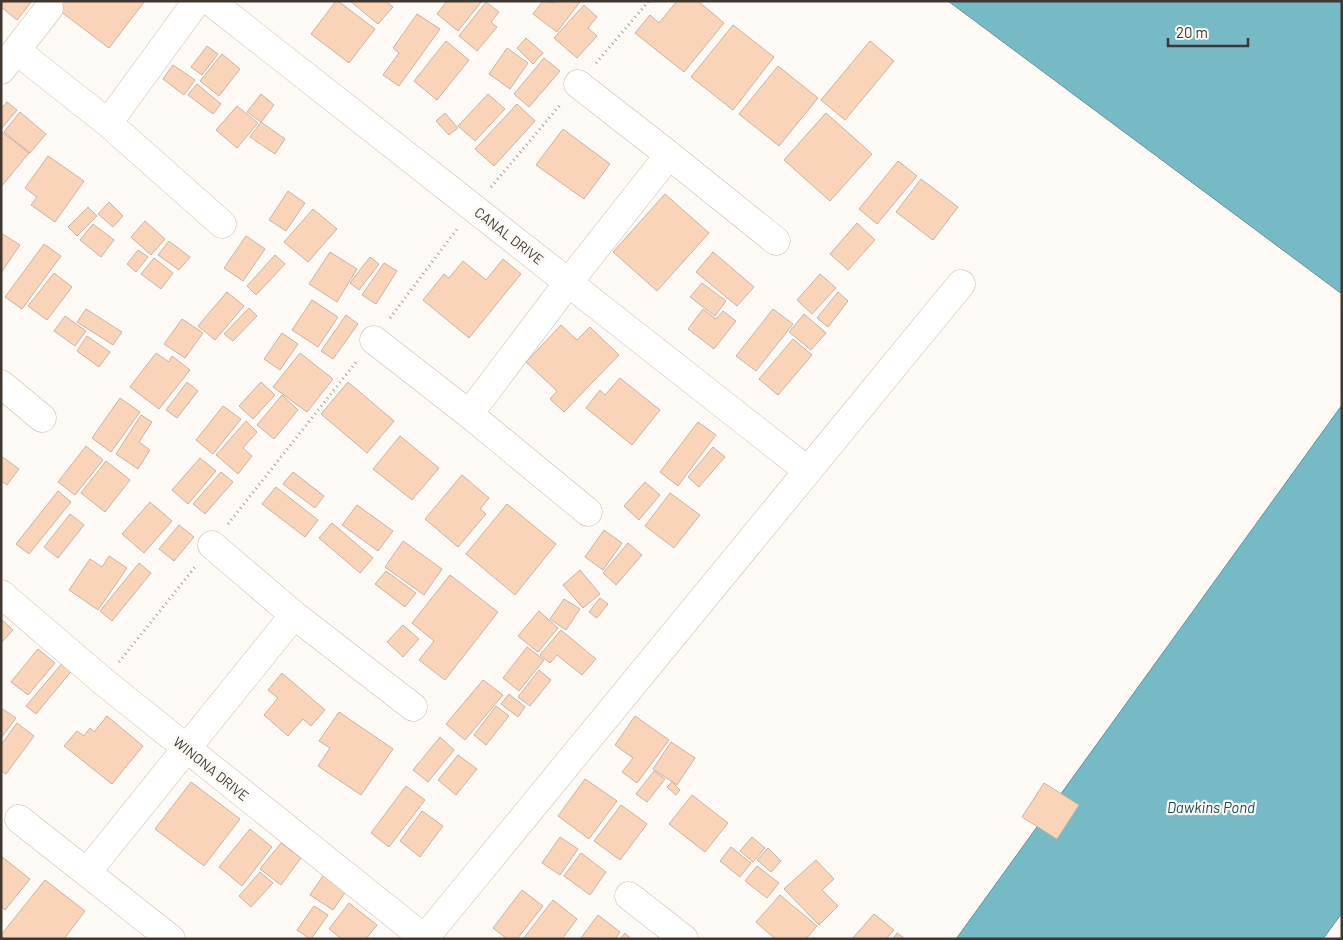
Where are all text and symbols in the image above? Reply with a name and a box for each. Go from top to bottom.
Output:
scale bar [1168,15,1248,47]
text: 20 m [1176,23,1208,41]
street label: CANAL DRIVE [471,203,547,268]
street label: WINONA DRIVE [170,733,252,804]
water label: Dawkins Pond [1167,798,1255,816]

